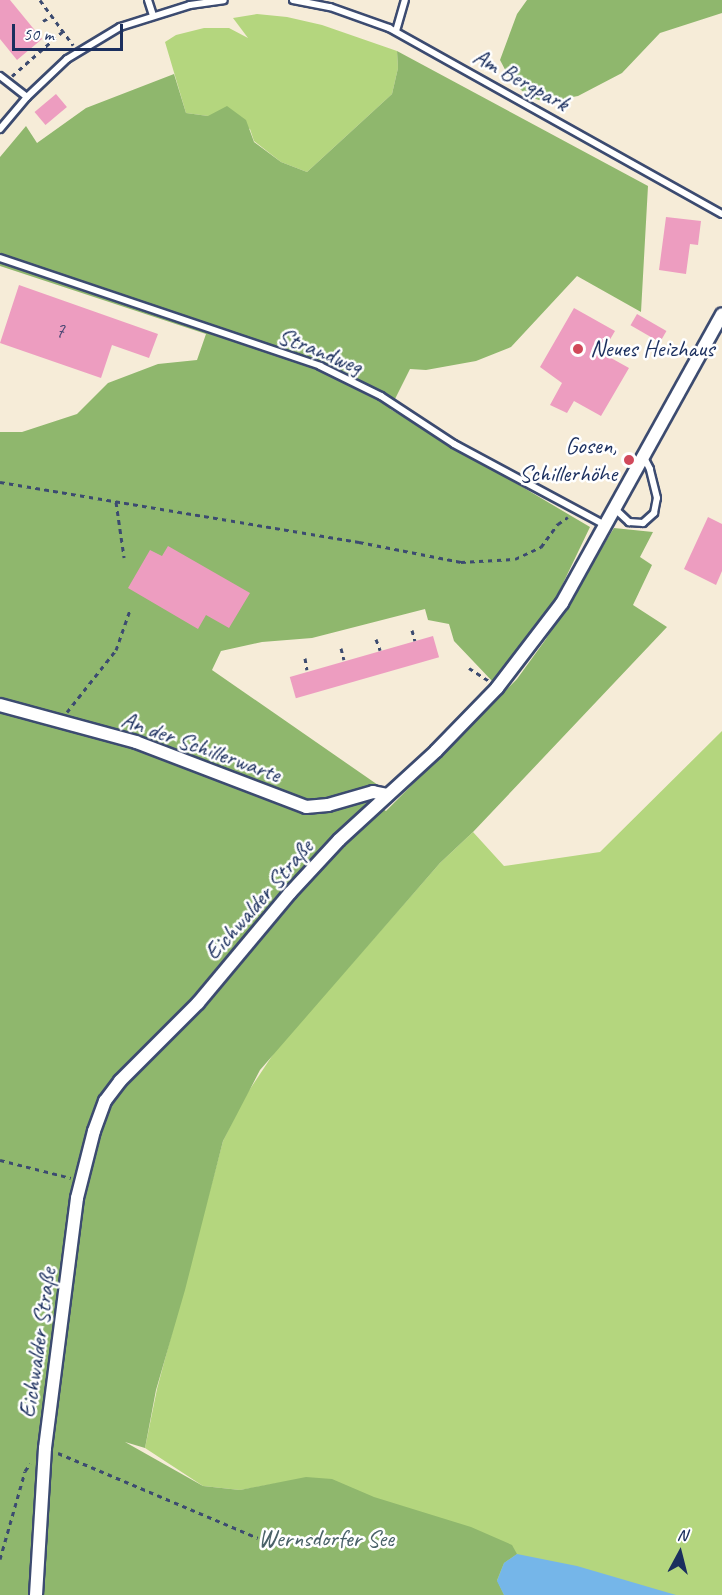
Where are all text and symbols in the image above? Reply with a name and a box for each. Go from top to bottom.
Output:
scale bar [15,12,126,50]
text: 50 m [23,23,54,45]
street label: Am Bergpark [468,42,574,118]
house number: 7 [55,317,65,343]
street label: Strandweg [274,321,366,381]
place label: Neues Heizhaus [590,335,714,363]
marker: Neues Heizhaus [571,342,585,356]
place label: Gosen, Schillerhöhe [519,432,617,488]
marker: Gosen, Schillerhöhe [622,453,636,467]
street label: An der Schillerwarte [118,705,284,789]
street label: Eichwalder Straße [199,834,319,966]
street label: Eichwalder Straße [13,1266,63,1420]
north arrow [650,1523,710,1583]
park label: Wernsdorfer See [258,1525,394,1553]
text: N [676,1525,688,1546]

